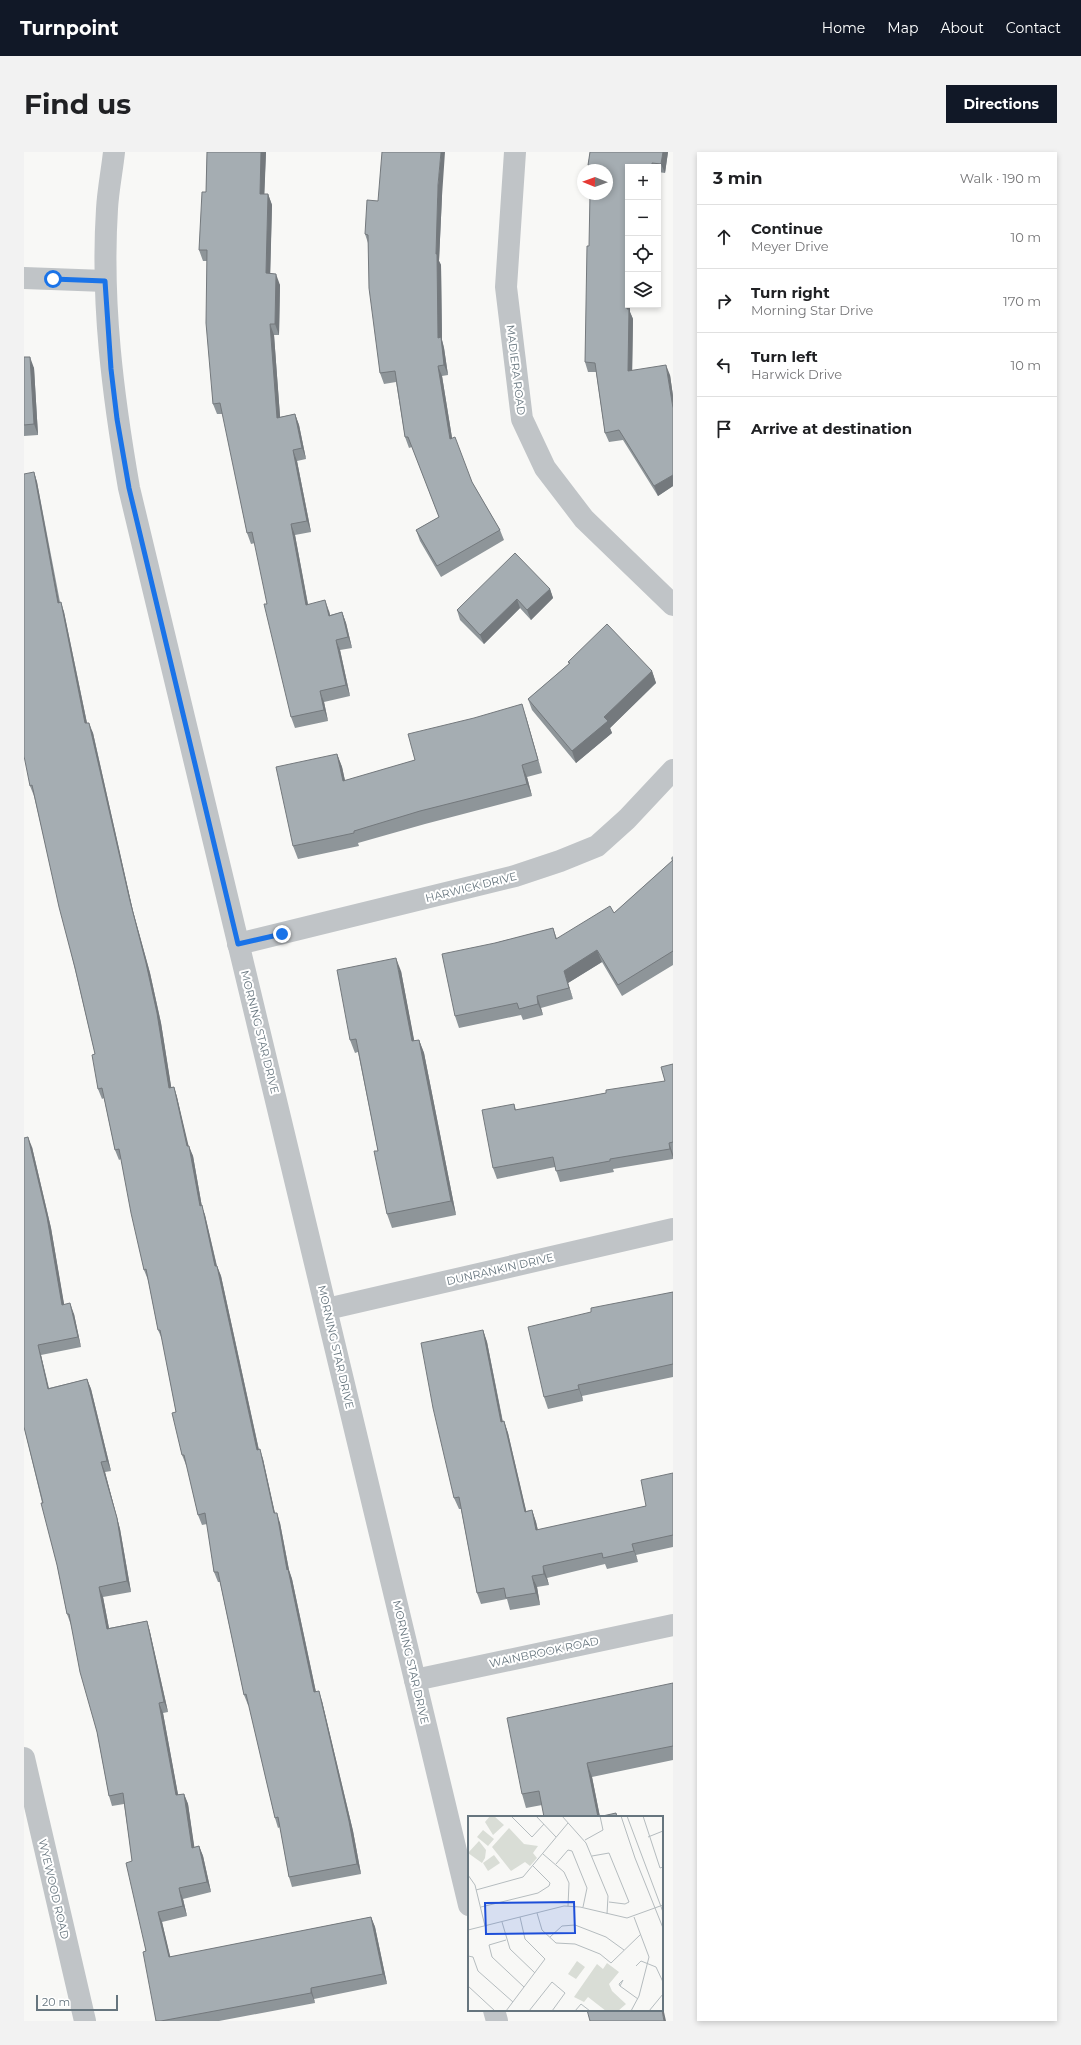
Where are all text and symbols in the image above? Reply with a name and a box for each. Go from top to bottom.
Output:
text: Turnpoint [20,17,119,40]
text: Home [822,19,865,37]
text: Map [887,19,918,37]
text: About [940,19,984,37]
text: Contact [1006,19,1061,37]
button: Directions [946,85,1057,123]
text: Find us [24,87,131,121]
north arrow [577,164,613,200]
map controls [625,164,661,308]
button: + [625,164,661,200]
text: 3 min [713,168,763,188]
text: Walk · 190 m [960,170,1041,186]
button: − [625,200,661,236]
text: Continue [751,219,823,238]
icon: ahead [713,226,735,248]
text: 10 m [1011,229,1041,245]
button: locate [625,236,661,272]
text: Meyer Drive [751,238,829,254]
route start [44,270,62,288]
button: layers [625,272,661,308]
text: Turn right [751,283,830,302]
icon: right [713,290,735,312]
text: 170 m [1003,293,1041,309]
text: Morning Star Drive [751,302,873,318]
street label: MADIERA ROAD [504,324,528,416]
text: Turn left [751,347,818,366]
icon: left [713,354,735,376]
text: 10 m [1011,357,1041,373]
text: Harwick Drive [751,366,842,382]
icon: arrive [713,418,735,440]
text: Arrive at destination [751,419,912,438]
street label: HARWICK DRIVE [424,869,518,905]
route end [273,925,291,943]
street label: MORNING STAR DRIVE [238,969,282,1095]
street label: DUNRANKIN DRIVE [445,1250,555,1288]
street label: MORNING STAR DRIVE [315,1284,357,1410]
street label: MORNING STAR DRIVE [390,1599,432,1725]
street label: WAINBROOK ROAD [488,1634,600,1670]
inset map [468,1816,663,2011]
street label: WYEWOOD ROAD [36,1837,72,1941]
scale bar [36,1993,118,2012]
text: 20 m [42,1995,70,2009]

